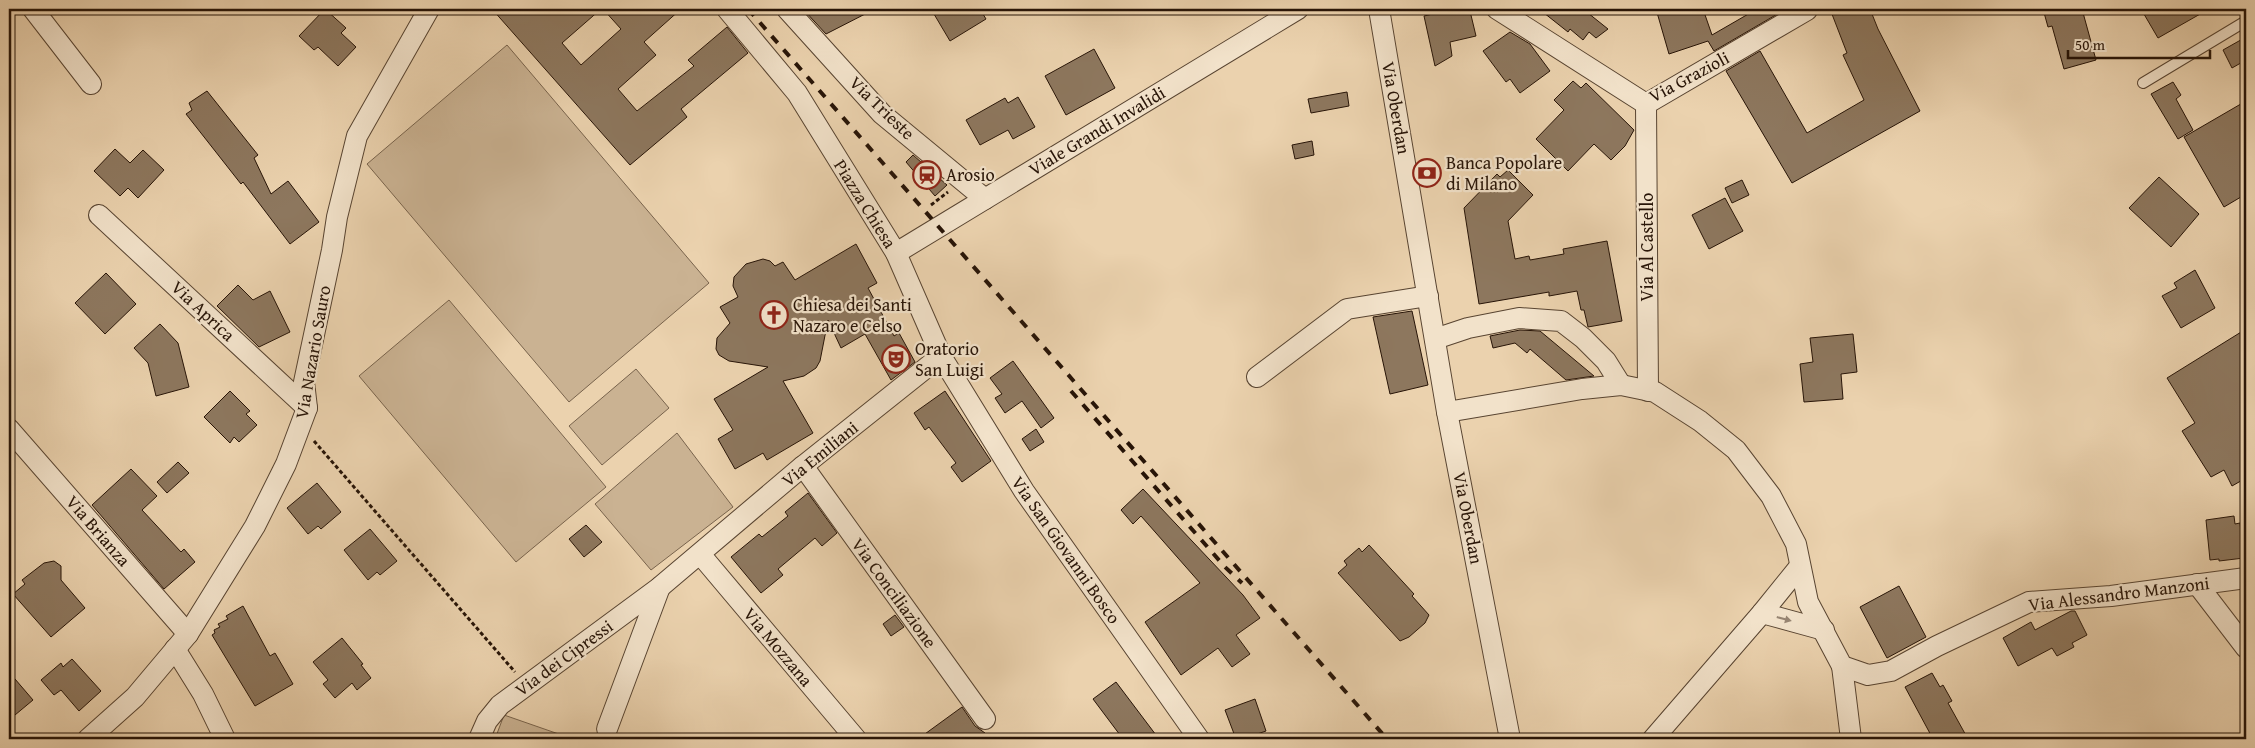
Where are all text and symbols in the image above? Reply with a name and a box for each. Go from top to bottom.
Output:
scale bar [2068,28,2210,60]
text: 50 m [2075,34,2106,55]
street label: Via Grazioli [1644,44,1734,109]
street label: Via Oberdan [1375,60,1418,156]
street label: Via Trieste [843,69,921,146]
street label: Viale Grandi Invalidi [1023,79,1170,182]
place label: Banca Popolare di Milano [1446,149,1562,197]
street label: Piazza Chiesa [827,154,904,254]
bank icon: Banca Popolare di Milano [1412,158,1442,188]
station icon: Arosio [912,160,942,190]
place label: Arosio [946,161,995,188]
street label: Via Al Castello [1633,193,1660,301]
street label: Via Aprica [165,274,242,348]
street label: Via Nazario Sauro [287,283,338,421]
place label: Chiesa dei Santi Nazaro e Celso [793,291,912,339]
church icon: Chiesa dei Santi Nazaro e Celso [759,300,789,330]
place label: Oratorio San Luigi [915,335,984,383]
theatre icon: Oratorio San Luigi [881,344,911,374]
street label: Via Emiliani [775,414,864,493]
street label: Via Oberdan [1446,469,1491,566]
street label: Via San Giovanni Bosco [1005,470,1128,629]
street label: Via Brianza [60,489,137,573]
street label: Via Conciliazione [845,532,944,654]
street label: Via Alessandro Manzoni [2027,569,2211,618]
street label: Via Mozzana [737,601,820,693]
street label: Via dei Cipressi [509,613,619,703]
one-way arrow [1777,615,1792,623]

